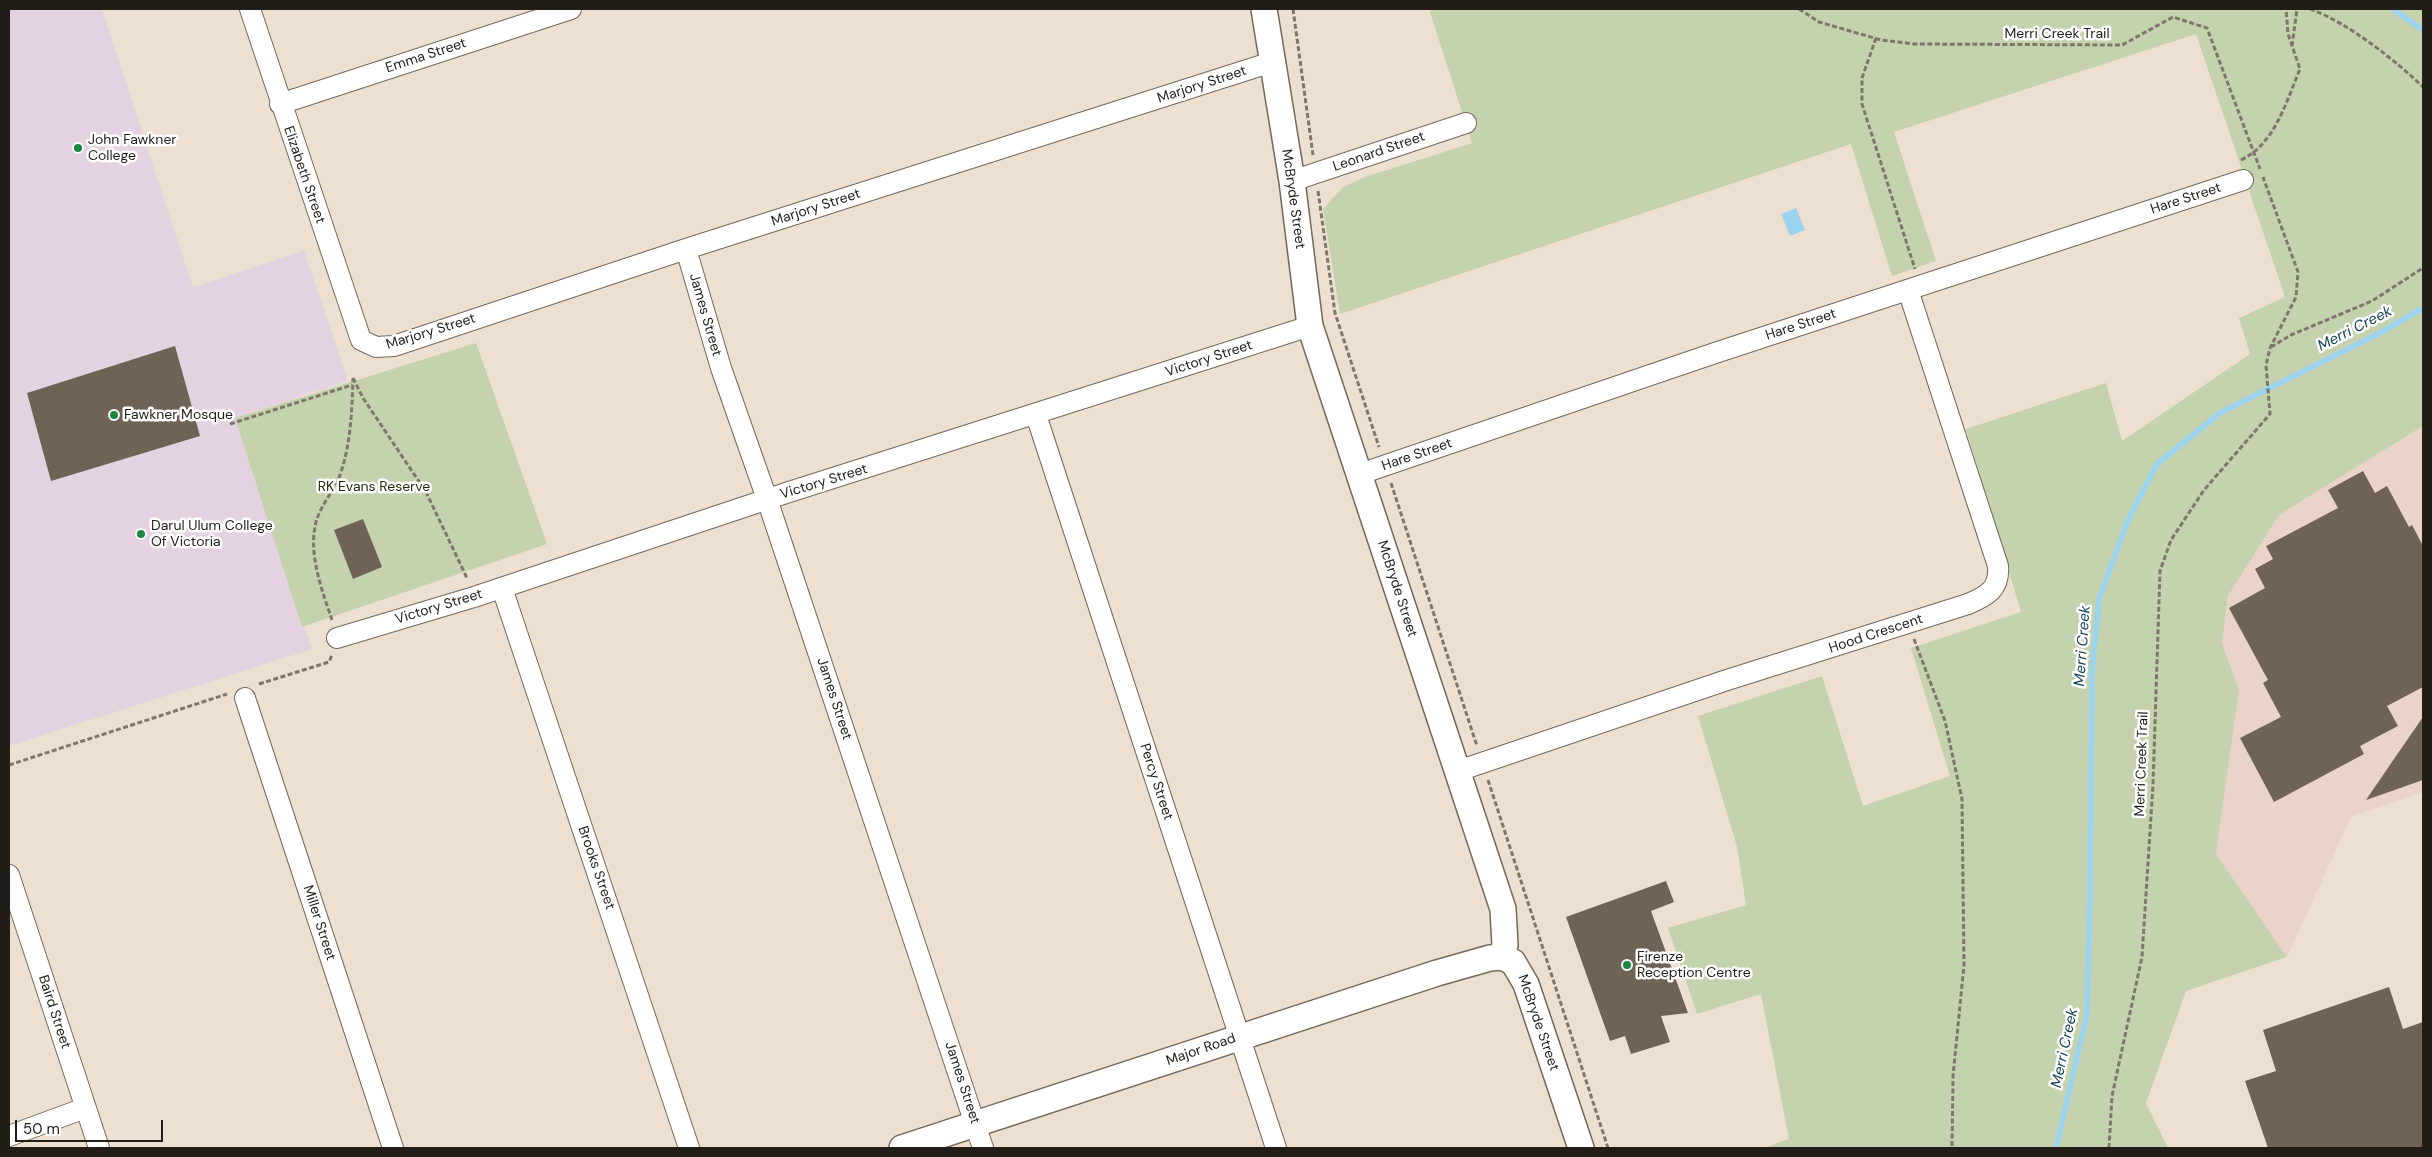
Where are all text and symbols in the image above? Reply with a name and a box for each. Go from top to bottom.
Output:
street label: Merri Creek Trail [2004,26,2110,42]
street label: Emma Street [384,35,468,77]
street label: Marjory Street [1155,63,1249,107]
street label: Elizabeth Street [279,124,329,226]
street label: Leonard Street [1331,128,1427,176]
place label: John Fawkner College [88,132,177,164]
marker: John Fawkner College [72,142,84,154]
street label: McBryde Street [1278,148,1308,250]
street label: Hare Street [2148,180,2224,218]
street label: Marjory Street [769,186,863,230]
street label: James Street [685,272,725,358]
water label: Merri Creek [2315,303,2395,355]
street label: Hare Street [1763,306,1839,344]
street label: Marjory Street [384,310,478,354]
street label: Victory Street [1163,337,1255,381]
place label: Fawkner Mosque [124,407,233,423]
marker: Fawkner Mosque [108,409,120,421]
street label: Hare Street [1380,435,1454,475]
street label: Victory Street [778,461,870,503]
park label: RK Evans Reserve [318,479,430,495]
place label: Darul Ulum College Of Victoria [151,518,273,550]
marker: Darul Ulum College Of Victoria [135,528,147,540]
street label: McBryde Street [1373,539,1421,639]
street label: Victory Street [393,586,485,628]
water label: Merri Creek [2071,605,2095,687]
street label: Hood Crescent [1827,611,1925,657]
street label: James Street [813,656,855,742]
street label: Merri Creek Trail [2132,711,2152,817]
street label: Percy Street [1136,741,1176,823]
street label: Brooks Street [574,824,618,912]
street label: Miller Street [299,883,339,963]
place label: Firenze Reception Centre [1637,949,1751,982]
marker: Firenze Reception Centre [1621,959,1633,971]
street label: Baird Street [34,973,74,1051]
street label: McBryde Street [1514,973,1562,1073]
water label: Merri Creek [2048,1006,2082,1090]
street label: Major Road [1164,1030,1238,1070]
street label: James Street [941,1040,983,1126]
scale bar [18,1110,165,1142]
text: 50 m [23,1119,60,1139]

